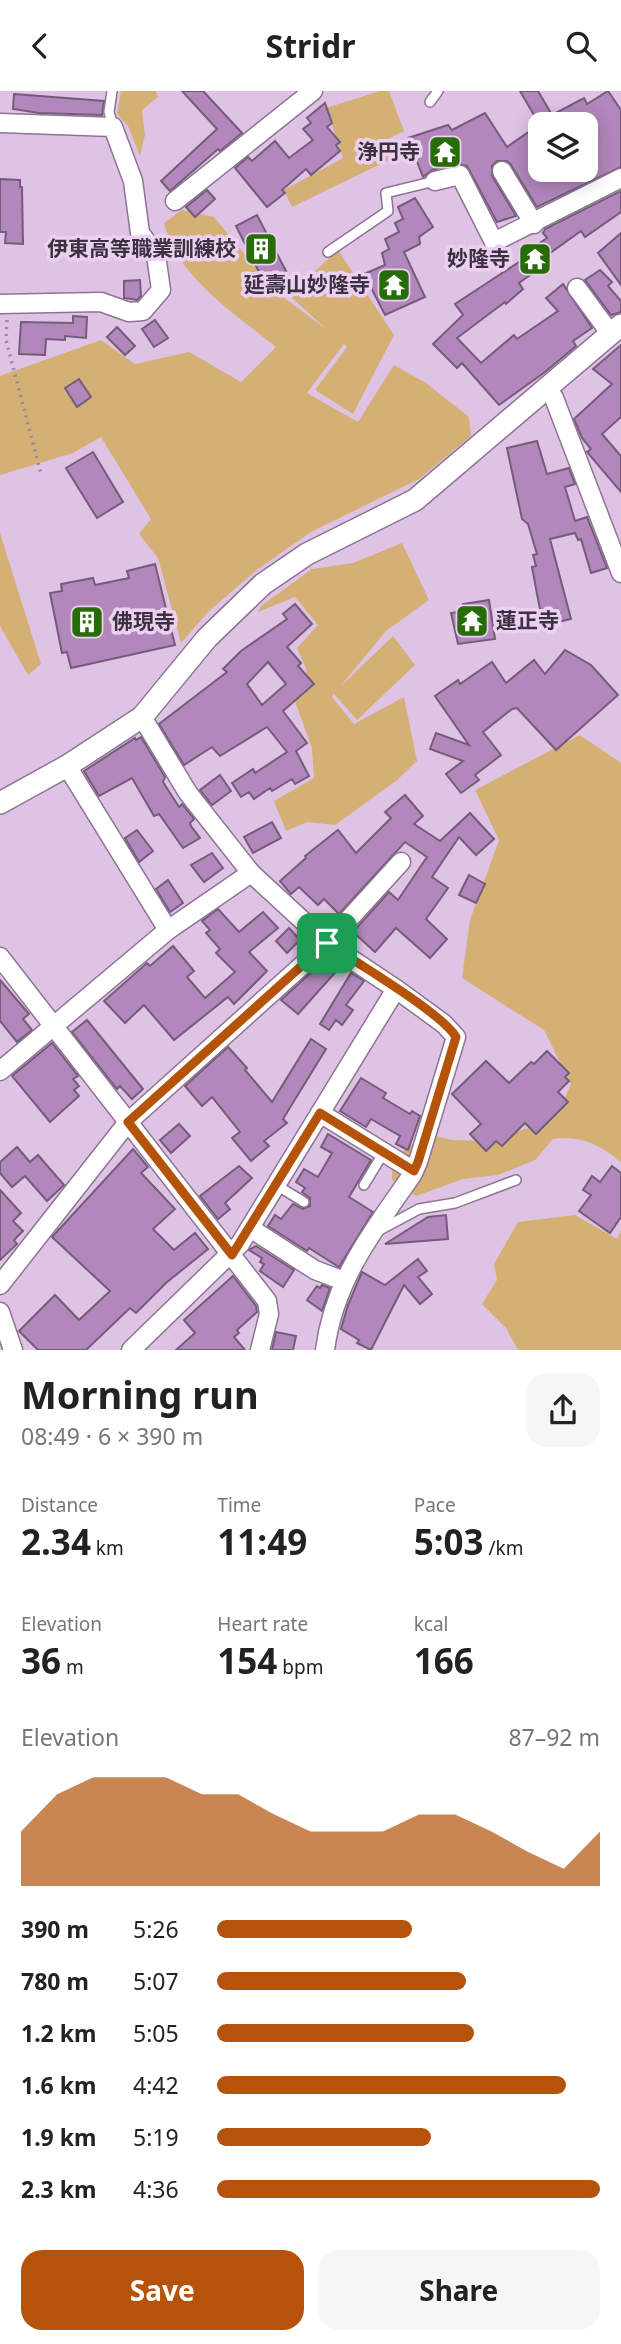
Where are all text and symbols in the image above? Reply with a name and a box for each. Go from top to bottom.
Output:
text: Stridr [266,24,355,67]
icon: back [21,27,59,65]
icon: search [562,27,600,65]
map controls [528,112,598,182]
button: layers [528,112,598,182]
temple icon: 浄円寺 [426,133,464,171]
place label: 浄円寺 [357,137,420,165]
building icon: 伊東高等職業訓練校 [242,230,280,268]
place label: 伊東高等職業訓練校 [47,234,236,262]
temple icon: 妙隆寺 [516,240,554,278]
place label: 妙隆寺 [447,244,510,272]
temple icon: 延壽山妙隆寺 [375,266,413,304]
place label: 延壽山妙隆寺 [244,270,370,298]
temple icon: 蓮正寺 [453,602,491,640]
building icon: 佛現寺 [68,603,106,641]
place label: 蓮正寺 [496,606,559,634]
place label: 佛現寺 [112,607,175,635]
pin [297,913,357,973]
icon: arrive [308,924,346,962]
text: Morning run [21,1368,259,1420]
button: share [526,1373,600,1447]
text: 08:49 · 6 × 390 m [21,1420,203,1452]
text: Distance [21,1492,98,1518]
text: Time [217,1492,261,1518]
text: Pace [414,1492,456,1518]
text: 2.34 [21,1518,91,1565]
text: 11:49 [217,1518,307,1565]
text: 5:03 [414,1518,484,1565]
text: km [91,1535,124,1561]
text: /km [484,1535,523,1561]
text: Elevation [21,1611,102,1637]
text: Heart rate [217,1611,308,1637]
text: kcal [414,1611,448,1637]
text: 36 [21,1637,61,1684]
text: 154 [217,1637,277,1684]
text: 166 [414,1637,474,1684]
text: m [61,1654,84,1680]
text: bpm [277,1654,323,1680]
text: Elevation [21,1721,119,1753]
text: 87–92 m [508,1721,600,1753]
text: 390 m [21,1913,89,1945]
text: 5:26 [133,1913,179,1945]
text: 780 m [21,1965,89,1997]
text: 5:07 [133,1965,179,1997]
text: 1.2 km [21,2017,96,2049]
text: 5:05 [133,2017,179,2049]
text: 1.6 km [21,2069,96,2101]
text: 4:42 [133,2069,179,2101]
text: 1.9 km [21,2121,96,2153]
text: 5:19 [133,2121,179,2153]
text: 2.3 km [21,2173,96,2205]
text: 4:36 [133,2173,179,2205]
button: Save [21,2250,304,2330]
button: Share [318,2250,600,2330]

